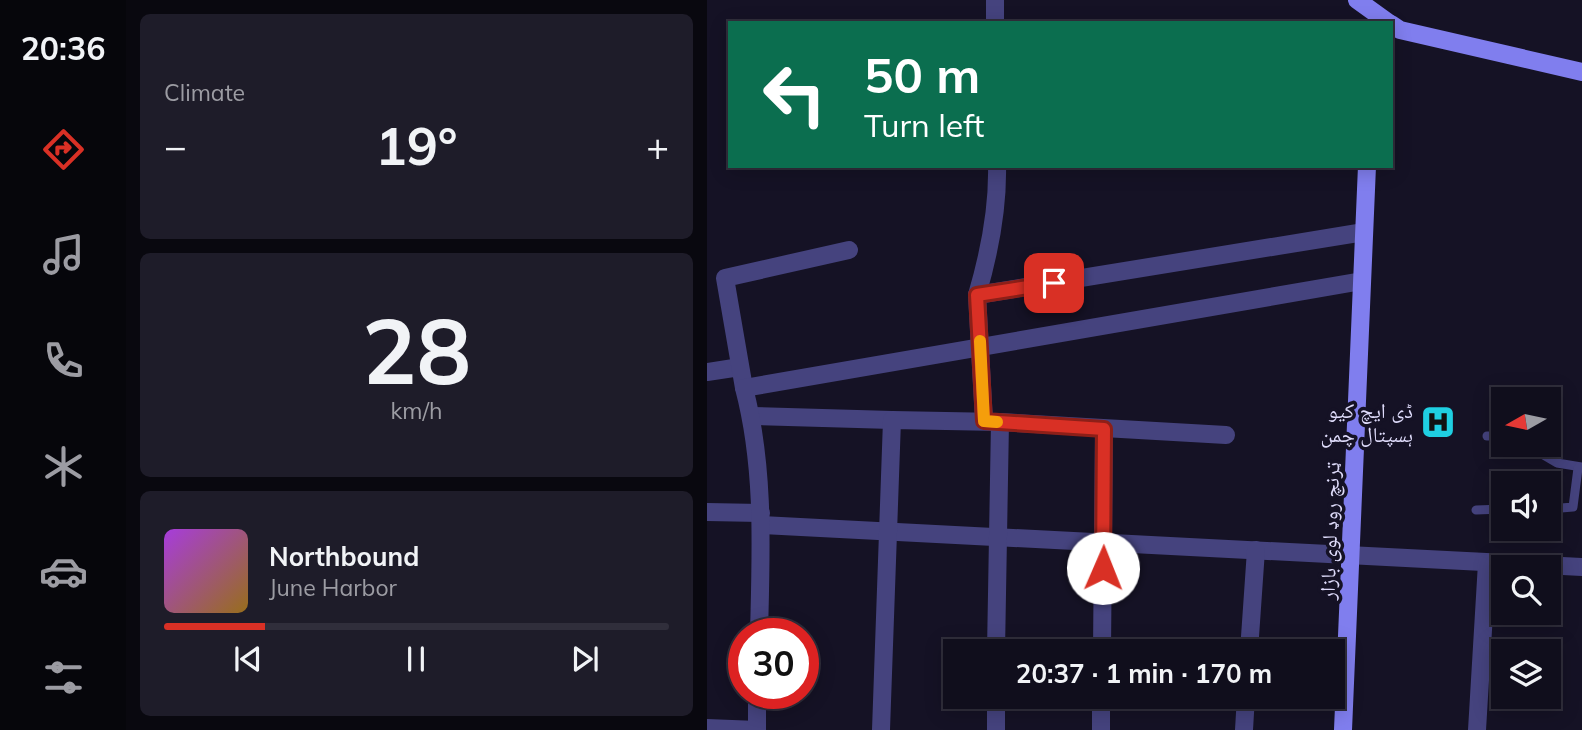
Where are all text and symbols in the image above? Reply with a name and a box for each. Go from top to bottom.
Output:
text: 20:36 [21,28,105,68]
text: 50 m [864,44,980,105]
icon: left [749,49,840,140]
text: Climate [164,78,245,107]
text: Turn left [864,105,984,145]
text: 19° [375,113,458,178]
text: − [164,122,187,170]
text: + [646,122,669,170]
icon: directions [39,125,88,174]
icon: music [39,230,88,279]
pin [1024,253,1084,313]
icon: arrive [1035,264,1073,302]
text: 28 [362,293,471,407]
icon: phone [39,336,88,385]
north arrow [1491,387,1561,457]
map controls [1491,387,1561,709]
text: km/h [390,396,443,425]
place label: ڈی ایچ کیو ہسپتال چمن [1321,397,1413,448]
hospital icon: ڈی ایچ کیو ہسپتال چمن [1419,403,1457,441]
icon: climate [39,442,88,491]
street label: ټرنچ روډ لوی بازار [1314,462,1345,601]
button: sound [1491,471,1561,541]
position arrow [1066,531,1140,605]
text: Northbound [269,540,419,573]
icon: car [39,547,88,596]
button: search [1491,555,1561,625]
text: June Harbor [269,573,397,602]
speed limit sign: 30 [728,618,819,709]
button: layers [1491,639,1561,709]
icon: previous [229,640,267,678]
icon: pause [397,640,435,678]
icon: next [566,640,604,678]
icon: filters [39,653,88,702]
text: 20:37 · 1 min · 170 m [1016,657,1272,690]

